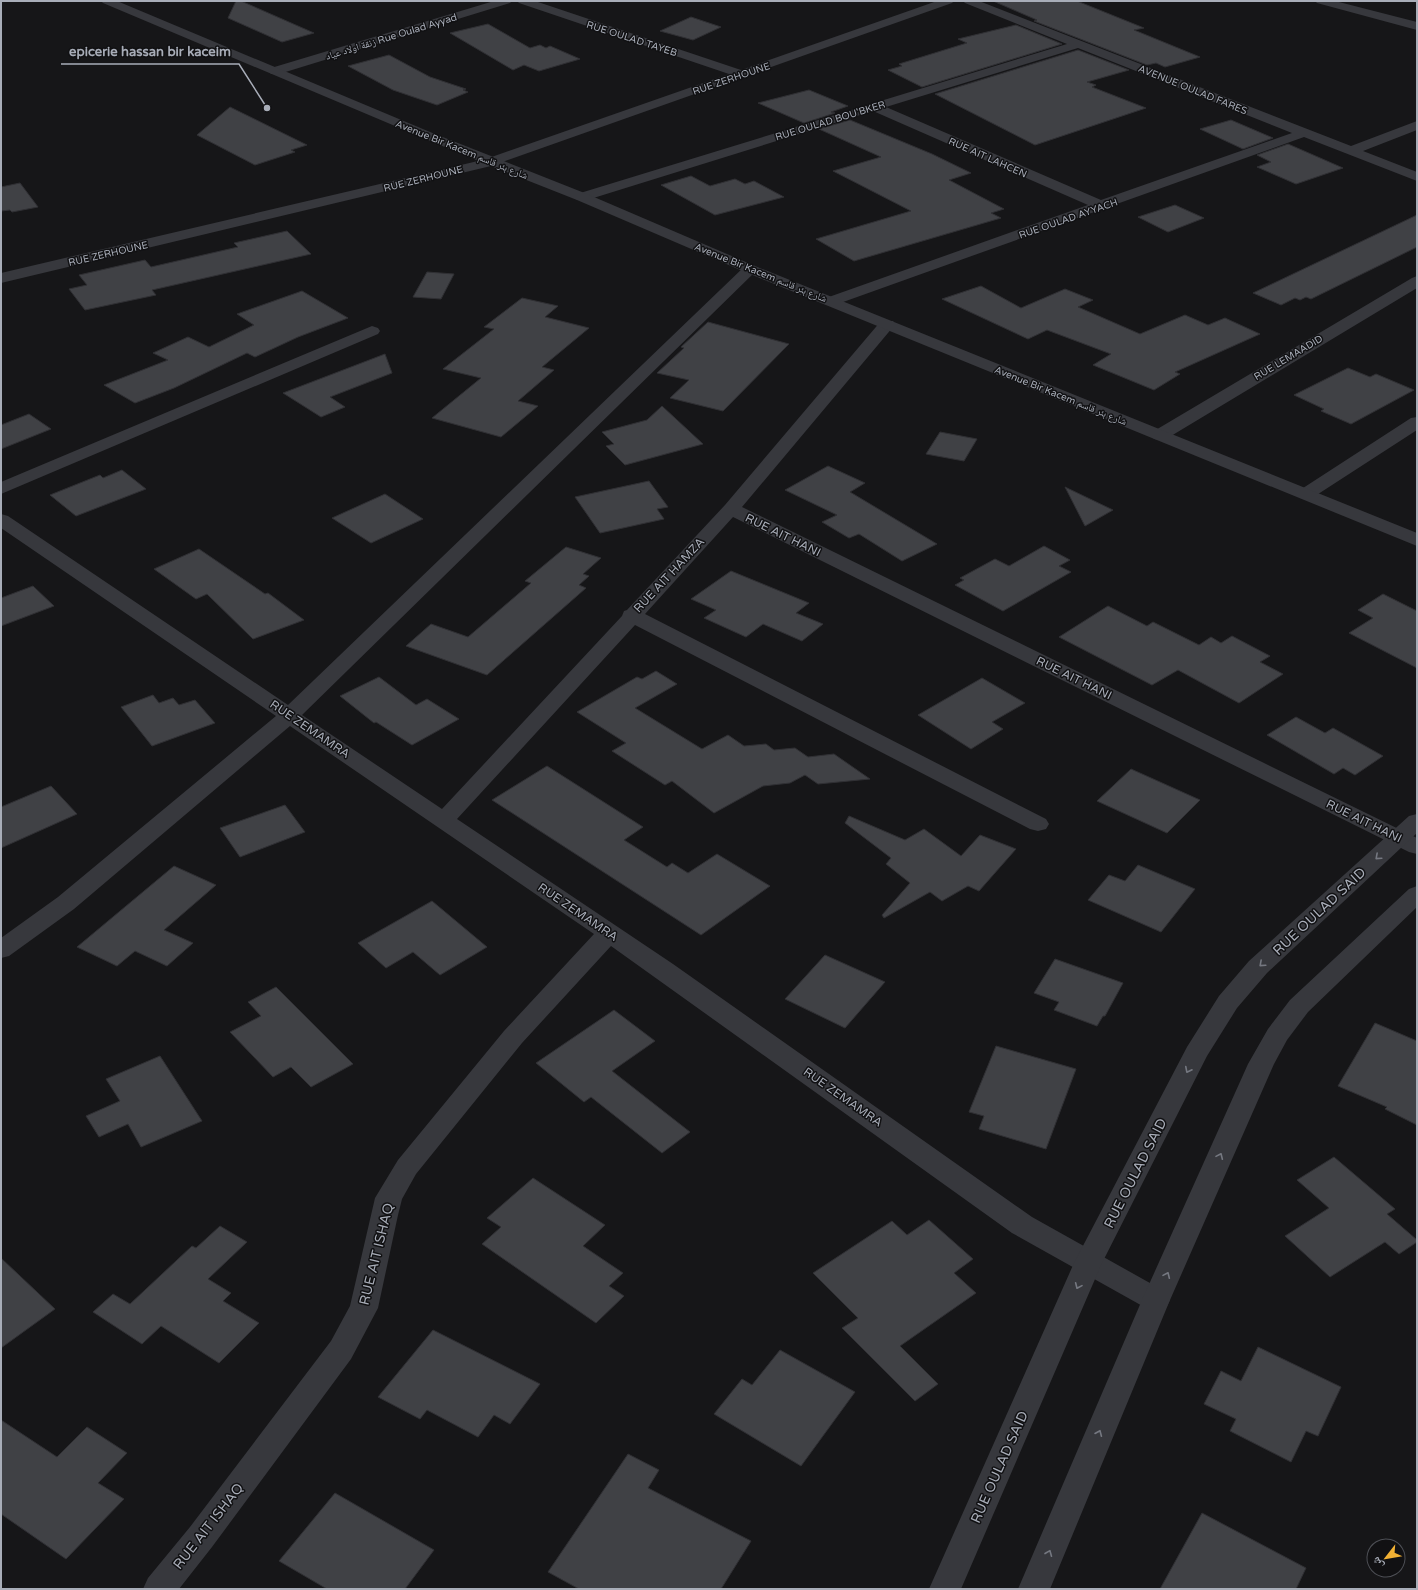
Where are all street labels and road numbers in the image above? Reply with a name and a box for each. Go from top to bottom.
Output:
street label: زنقة اولاد عياد Rue Oulad Ayyad [324,11,458,63]
street label: RUE OULAD TAYEB [585,19,679,59]
street label: RUE ZERHOUNE [691,60,772,98]
street label: AVENUE OULAD FARES [1136,63,1249,117]
street label: RUE OULAD BOU'BKER [774,98,887,143]
street label: Avenue Bir Kacem شارع بئر قاسم [393,118,530,183]
street label: RUE AIT LAHCEN [946,135,1029,181]
street label: RUE ZERHOUNE [382,163,464,195]
street label: RUE OULAD AYYACH [1017,196,1119,242]
street label: RUE ZERHOUNE [67,239,149,269]
street label: Avenue Bir Kacem شارع بئر قاسم [692,241,829,306]
street label: RUE LEMAADID [1252,333,1325,383]
street label: Avenue Bir Kacem شارع بئر قاسم [992,364,1129,429]
street label: RUE AIT HANI [743,511,823,559]
street label: RUE AIT HAMZA [631,535,707,615]
street label: RUE AIT HANI [1034,654,1114,702]
street label: RUE ZEMAMRA [267,697,353,761]
street label: RUE AIT HANI [1324,797,1404,845]
street label: RUE OULAD SAID [1269,864,1369,959]
street label: RUE ZEMAMRA [535,880,621,944]
street label: RUE ZEMAMRA [801,1064,885,1130]
street label: RUE OULAD SAID [1100,1115,1171,1231]
street label: RUE AIT ISHAQ [356,1201,397,1307]
street label: RUE OULAD SAID [967,1408,1032,1526]
street label: RUE AIT ISHAQ [170,1480,247,1573]

